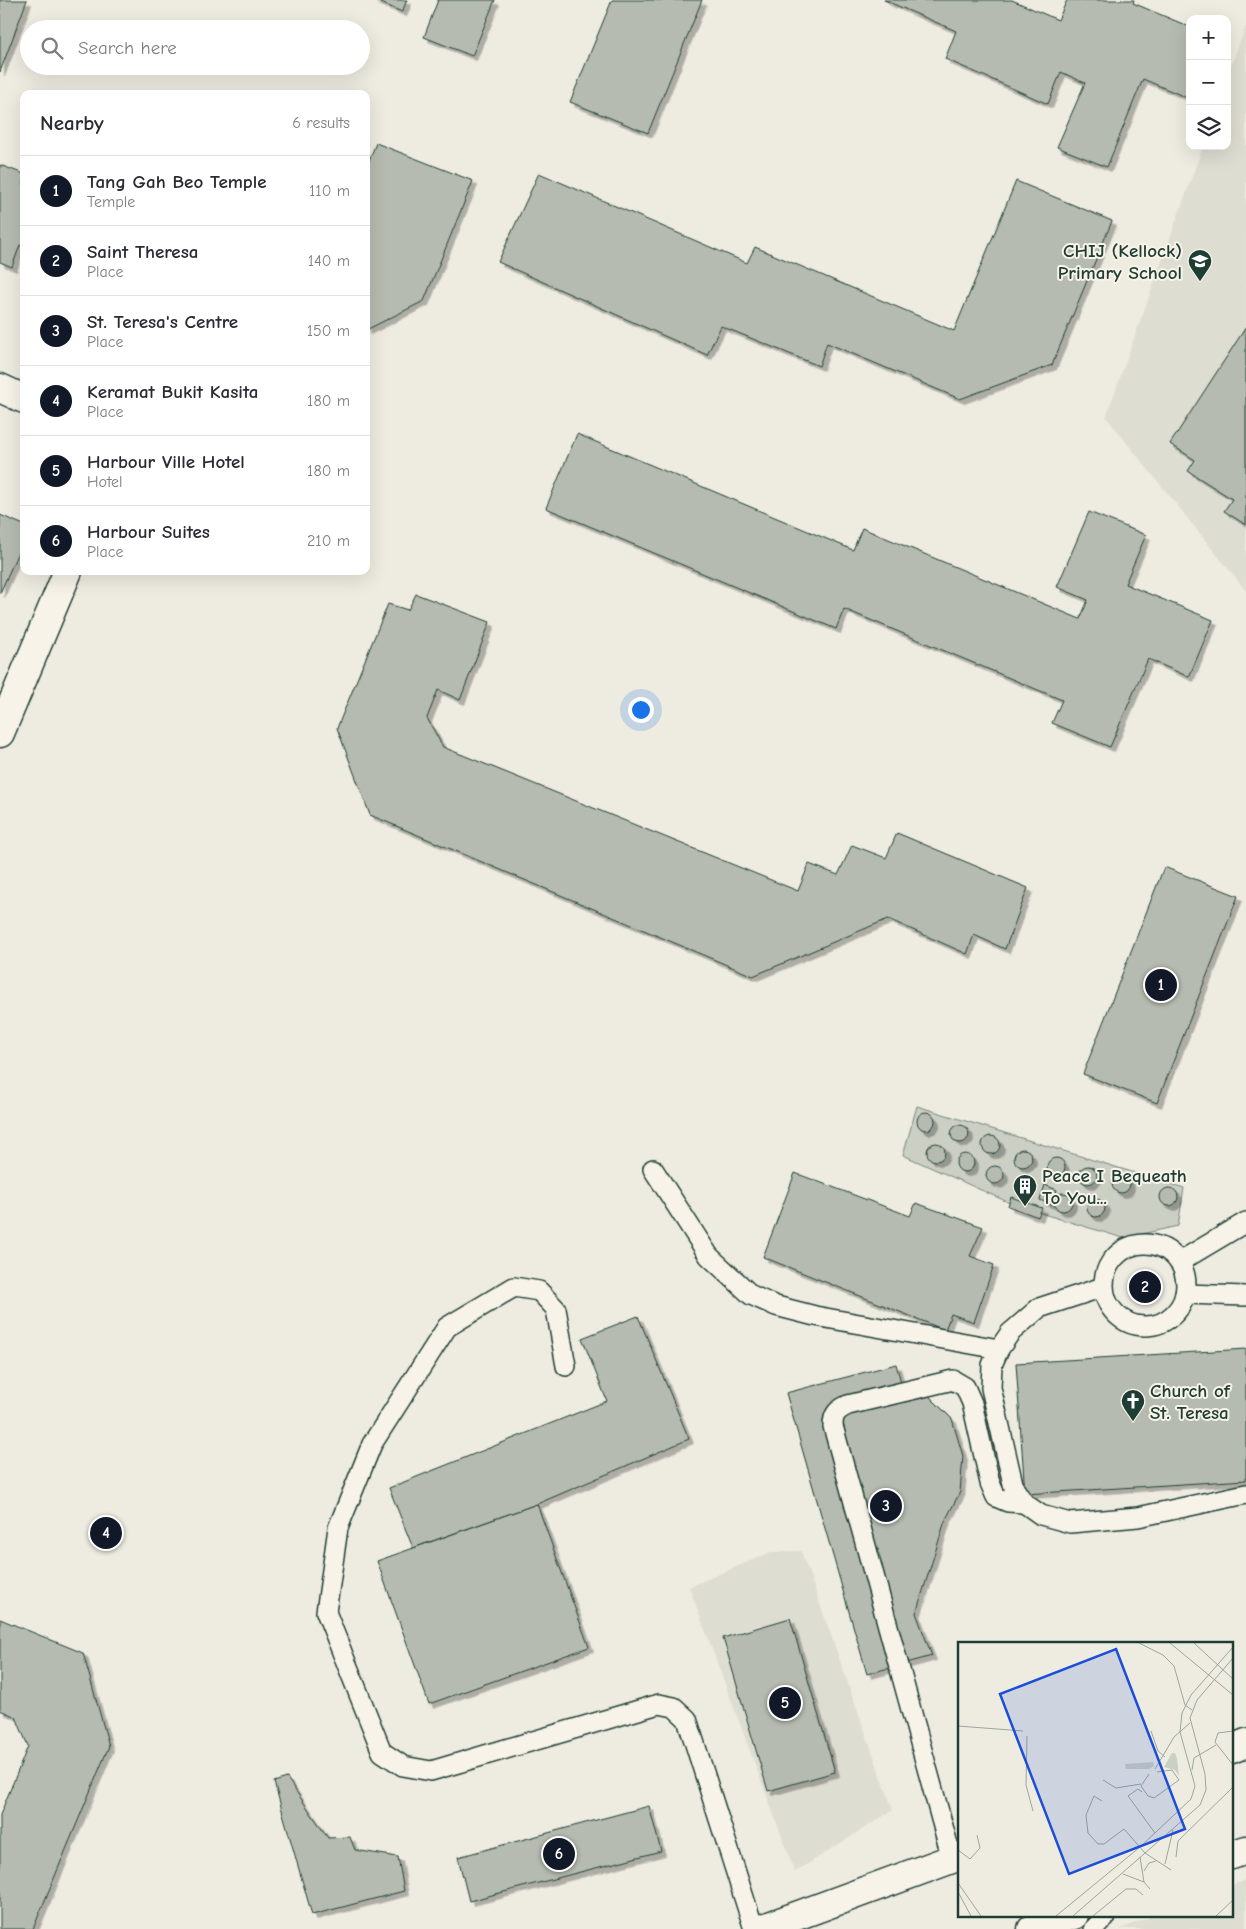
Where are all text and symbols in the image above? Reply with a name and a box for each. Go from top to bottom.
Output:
map controls [1186,15,1231,150]
button: + [1186,15,1231,60]
search box [20,20,370,75]
icon: search [38,34,66,62]
text: Search here [78,37,177,59]
button: − [1186,60,1231,105]
button: layers [1186,105,1231,150]
text: Nearby [40,111,104,135]
text: 6 results [292,114,350,132]
text: Tang Gah Beo Temple [87,171,267,193]
text: 1 [53,182,59,200]
text: 110 m [309,182,350,200]
text: Temple [87,193,135,211]
place label: CHIJ (Kellock) Primary School [1058,240,1182,284]
text: Saint Theresa [87,241,198,263]
school or university icon: CHIJ (Kellock) Primary School [1187,248,1213,282]
text: 2 [52,252,60,270]
text: 140 m [308,252,350,270]
text: Place [87,263,123,281]
text: St. Teresa's Centre [87,311,238,333]
text: 3 [52,322,60,340]
text: 150 m [307,322,350,340]
text: Place [87,333,123,351]
text: Keramat Bukit Kasita [87,381,258,403]
text: 4 [52,392,60,410]
text: 180 m [307,392,350,410]
text: Place [87,403,123,421]
text: Harbour Ville Hotel [87,451,245,473]
text: 5 [52,462,60,480]
text: 180 m [307,462,350,480]
text: Hotel [87,473,123,491]
text: Harbour Suites [87,521,210,543]
text: 6 [52,532,60,550]
text: 210 m [307,532,350,550]
text: Place [87,543,123,561]
your location [628,697,654,723]
pin: 1 [1145,966,1177,1004]
place label: Peace I Bequeath To You... [1042,1165,1187,1209]
building icon: Peace I Bequeath To You... [1012,1173,1038,1207]
pin: 2 [1129,1268,1161,1306]
place label: Church of St. Teresa [1150,1380,1231,1424]
church icon: Church of St. Teresa [1120,1388,1146,1422]
pin: 3 [870,1487,902,1525]
pin: 4 [90,1514,122,1552]
inset map [958,1642,1234,1916]
pin: 5 [769,1684,801,1722]
pin: 6 [543,1835,575,1873]

